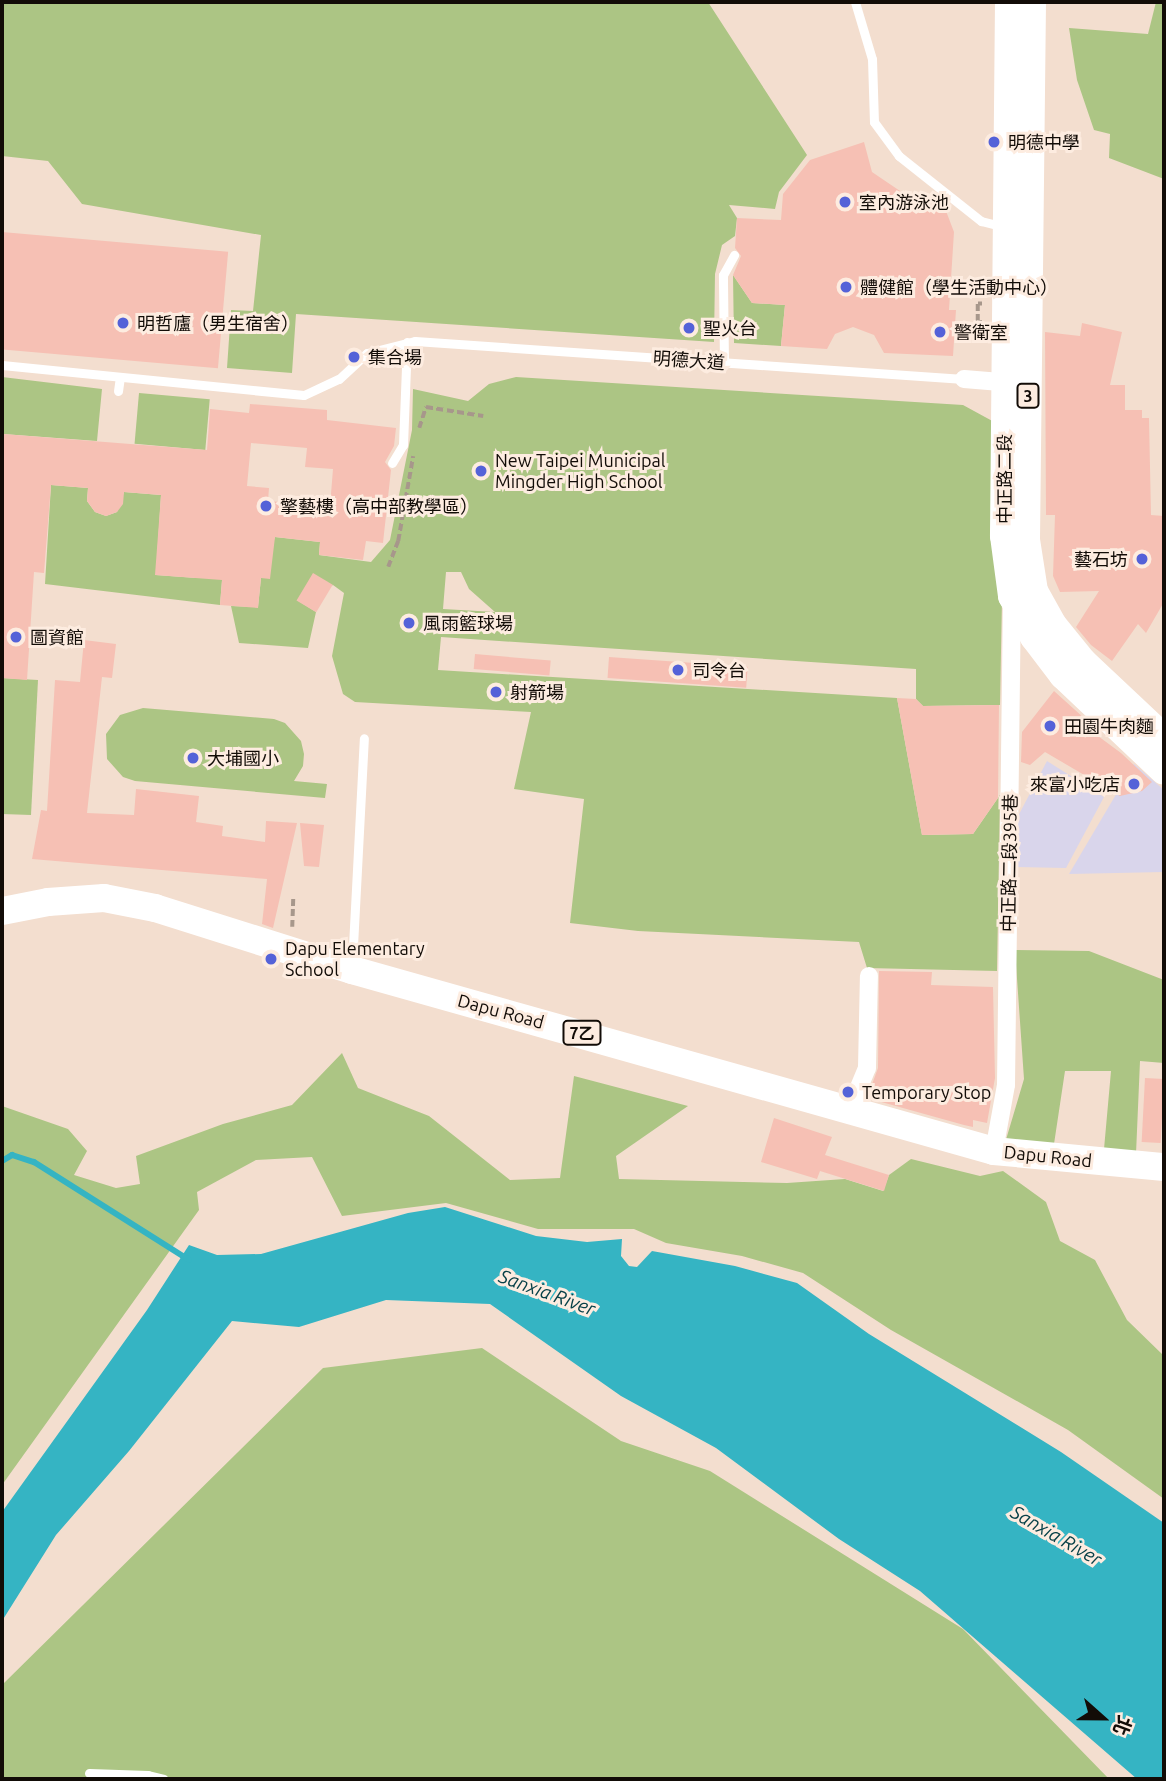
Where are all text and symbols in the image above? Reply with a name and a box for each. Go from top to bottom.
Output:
place label: 明德中學 [1008,131,1080,153]
marker: 明德中學 [986,134,1002,150]
place label: 室內游泳池 [859,191,949,213]
marker: 室內游泳池 [837,194,853,210]
place label: 體健館（學生活動中心） [860,276,1058,298]
marker: 體健館（學生活動中心） [838,279,854,295]
place label: 明哲廬（男生宿舍） [137,312,299,334]
marker: 明哲廬（男生宿舍） [115,315,131,331]
place label: 聖火台 [703,317,757,339]
marker: 聖火台 [681,320,697,336]
place label: 警衛室 [954,321,1008,343]
marker: 警衛室 [932,324,948,340]
place label: 集合場 [368,346,422,368]
street label: 明德大道 [652,347,726,373]
marker: 集合場 [346,349,362,365]
road number: 3 [1016,384,1040,408]
street label: 中正路二段 [993,434,1015,524]
place label: New Taipei Municipal Mingder High School [495,450,666,492]
marker: New Taipei Municipal Mingder High School [473,463,489,479]
place label: 擎藝樓（高中部教學區） [280,495,478,517]
marker: 擎藝樓（高中部教學區） [258,498,274,514]
place label: 藝石坊 [1074,548,1128,570]
marker: 藝石坊 [1134,551,1150,567]
place label: 風雨籃球場 [423,612,513,634]
marker: 風雨籃球場 [401,615,417,631]
place label: 圖資館 [30,626,84,648]
marker: 圖資館 [8,629,24,645]
place label: 司令台 [692,659,746,681]
marker: 司令台 [670,662,686,678]
place label: 射箭場 [510,681,564,703]
marker: 射箭場 [488,684,504,700]
place label: 田園牛肉麵 [1064,715,1154,737]
marker: 田園牛肉麵 [1042,718,1058,734]
place label: 大埔國小 [207,747,279,769]
marker: 大埔國小 [185,750,201,766]
place label: 來富小吃店 [1030,773,1120,795]
marker: 來富小吃店 [1126,776,1142,792]
street label: 中正路二段395巷 [997,794,1021,932]
place label: Dapu Elementary School [285,938,425,981]
marker: Dapu Elementary School [263,951,279,967]
street label: Dapu Road [456,989,546,1033]
road number: 7乙 [561,1021,603,1046]
place label: Temporary Stop [862,1081,991,1103]
marker: Temporary Stop [840,1084,856,1100]
street label: Dapu Road [1003,1141,1093,1171]
water label: Sanxia River [496,1265,598,1321]
water label: Sanxia River [1007,1501,1105,1571]
north arrow [1068,1683,1138,1753]
text: 北 [1109,1713,1136,1738]

